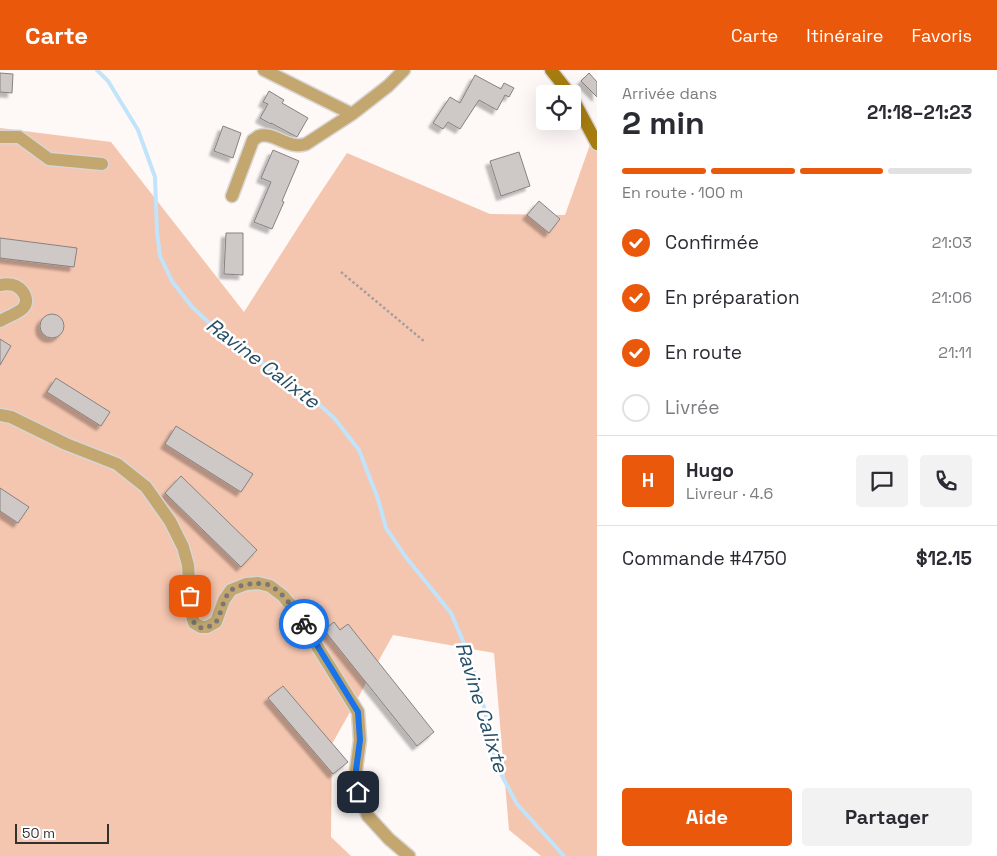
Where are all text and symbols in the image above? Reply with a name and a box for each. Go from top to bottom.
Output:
text: Carte [25,20,88,51]
text: Carte [731,24,778,47]
text: Itinéraire [806,24,883,47]
text: Favoris [911,24,972,47]
text: Arrivée dans [622,83,717,104]
map controls [536,85,581,130]
button: locate [536,85,581,130]
text: 21:18–21:23 [867,100,972,125]
text: 2 min [622,103,705,143]
text: En route · 100 m [622,182,743,203]
icon: check [622,229,650,257]
text: Confirmée [665,230,759,255]
text: 21:03 [932,232,972,253]
icon: check [622,284,650,312]
text: En préparation [665,285,800,310]
text: 21:06 [932,287,972,308]
water label: Ravine Calixte [201,312,326,415]
icon: check [622,339,650,367]
text: En route [665,340,742,365]
text: 21:11 [938,342,972,363]
text: Livrée [665,395,720,420]
button: chat [856,455,908,507]
button: phone [920,455,972,507]
text: Hugo [686,458,734,483]
text: H [642,468,654,493]
text: Livreur · 4.6 [686,483,773,504]
text: Commande #4750 [622,546,787,571]
text: $12.15 [916,546,972,571]
pin [169,575,211,617]
icon: bag [176,582,204,610]
courier [279,599,329,649]
icon: bike [290,610,318,638]
water label: Ravine Calixte [450,639,515,777]
pin [337,771,379,813]
icon: home [344,778,372,806]
button: Aide [622,788,792,846]
button: Partager [802,788,972,846]
scale bar [15,821,109,844]
text: 50 m [22,824,55,842]

